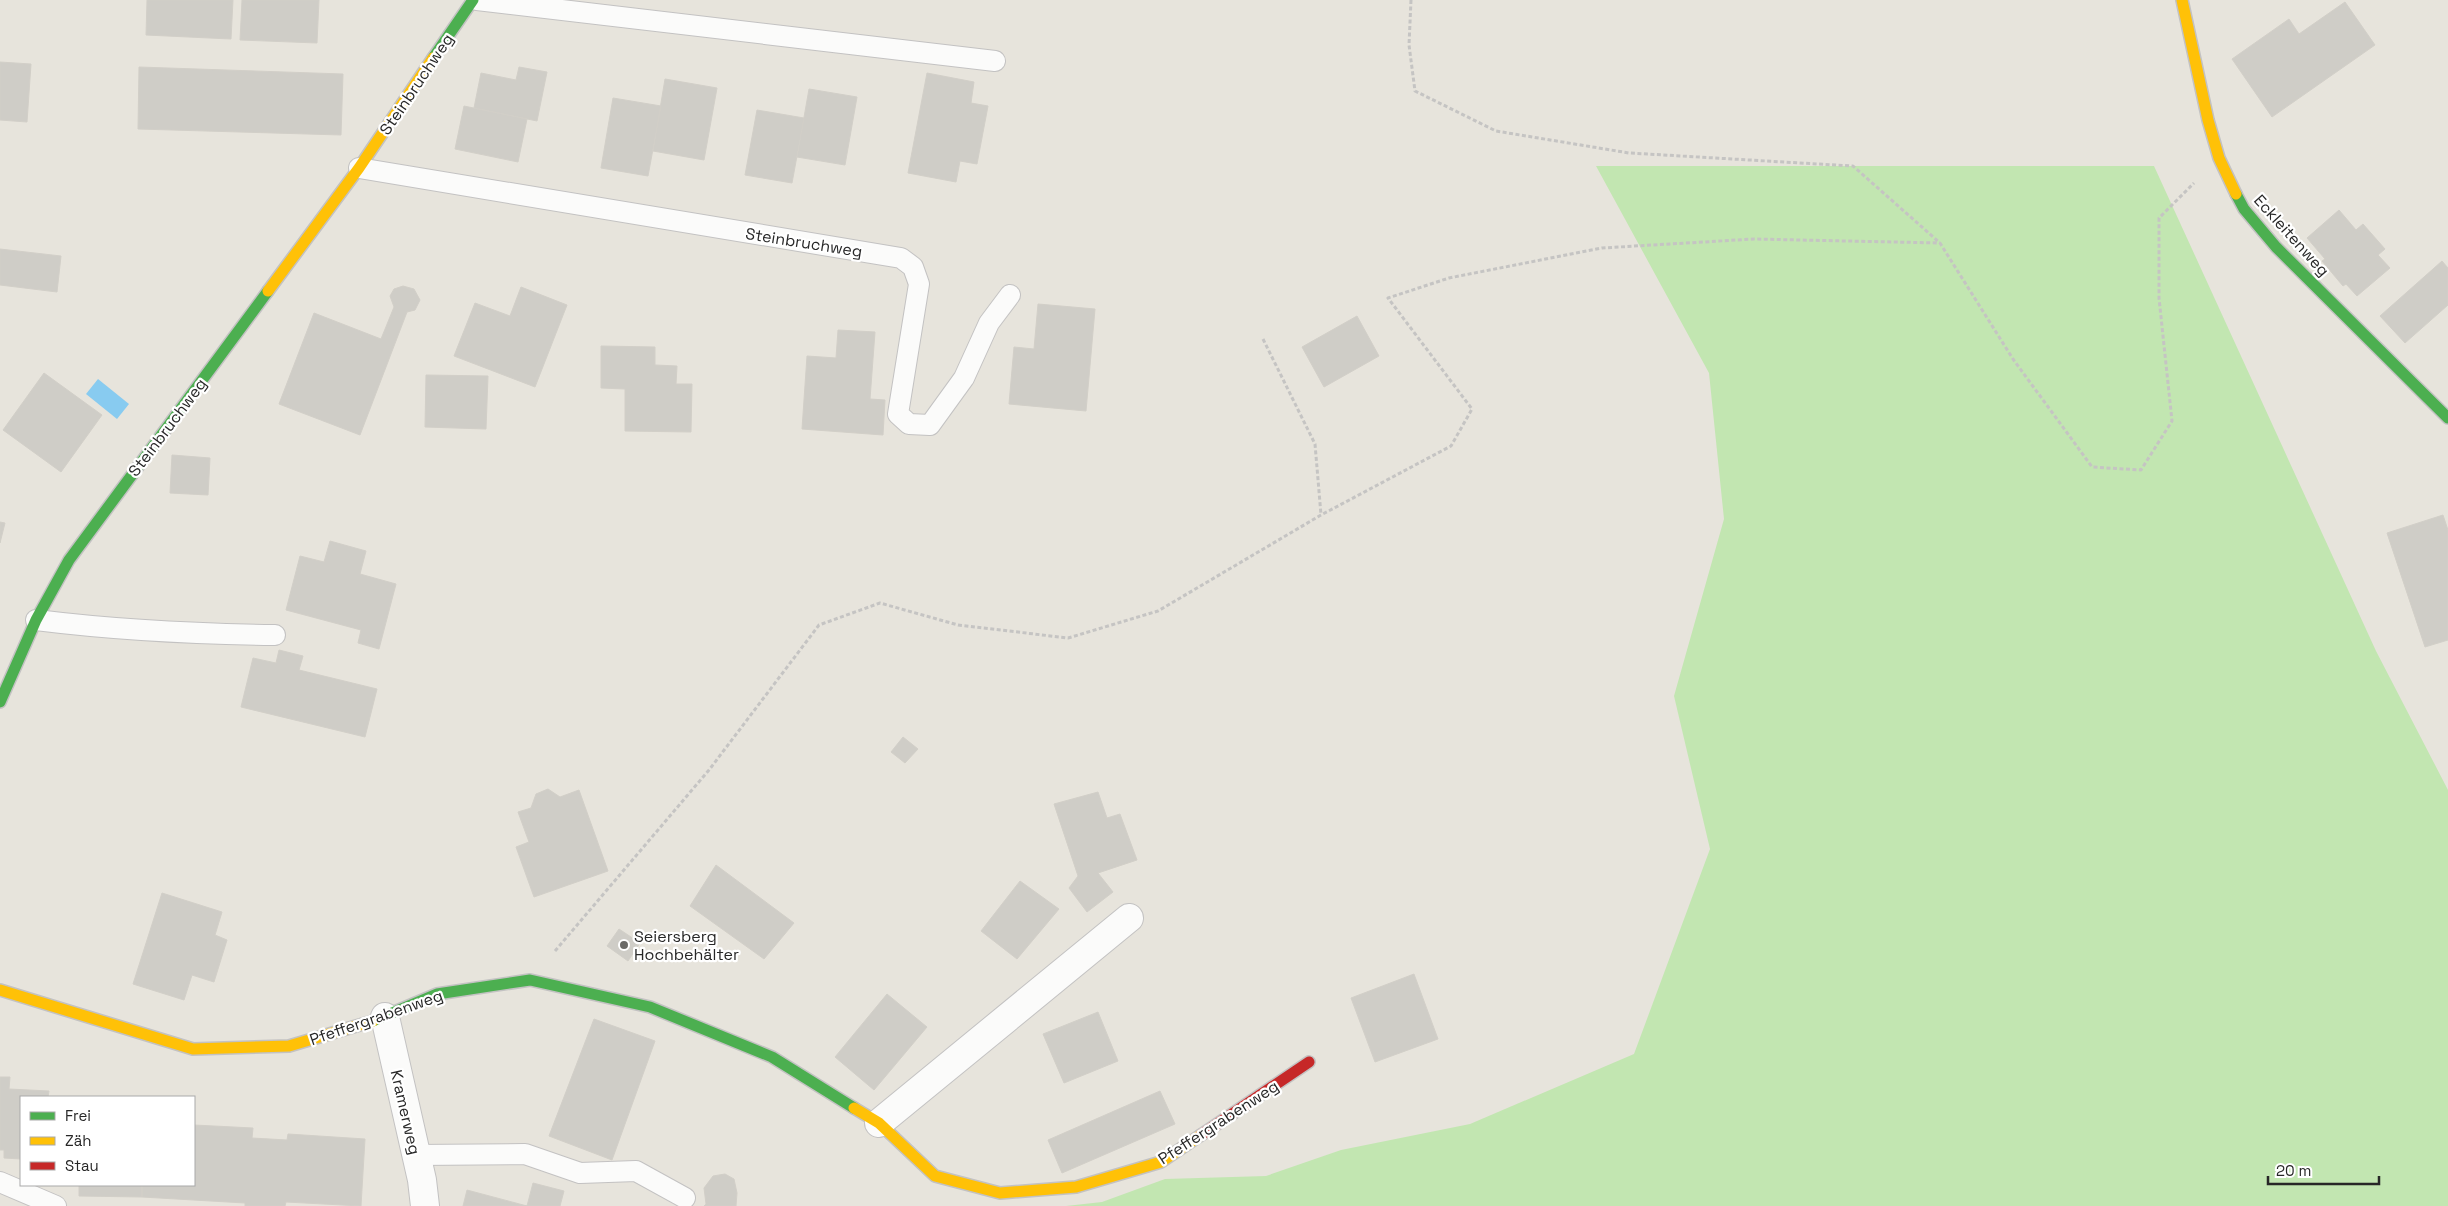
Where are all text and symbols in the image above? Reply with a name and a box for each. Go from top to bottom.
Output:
street label: Steinbruchweg [375,30,458,139]
street label: Eckleitenweg [2249,190,2334,281]
street label: Steinbruchweg [744,223,864,262]
street label: Steinbruchweg [124,374,211,481]
place label: Seiersberg Hochbehälter [634,926,739,965]
marker: Seiersberg Hochbehälter [618,939,630,951]
street label: Pfeffergrabenweg [307,985,446,1050]
street label: Kramerweg [386,1068,425,1157]
street label: Pfeffergrabenweg [1154,1076,1283,1169]
legend [20,1096,195,1186]
text: Frei [65,1106,91,1125]
text: Zäh [65,1131,91,1150]
scale bar [2268,1154,2379,1186]
text: Stau [65,1156,99,1175]
text: 20 m [2276,1161,2311,1180]

